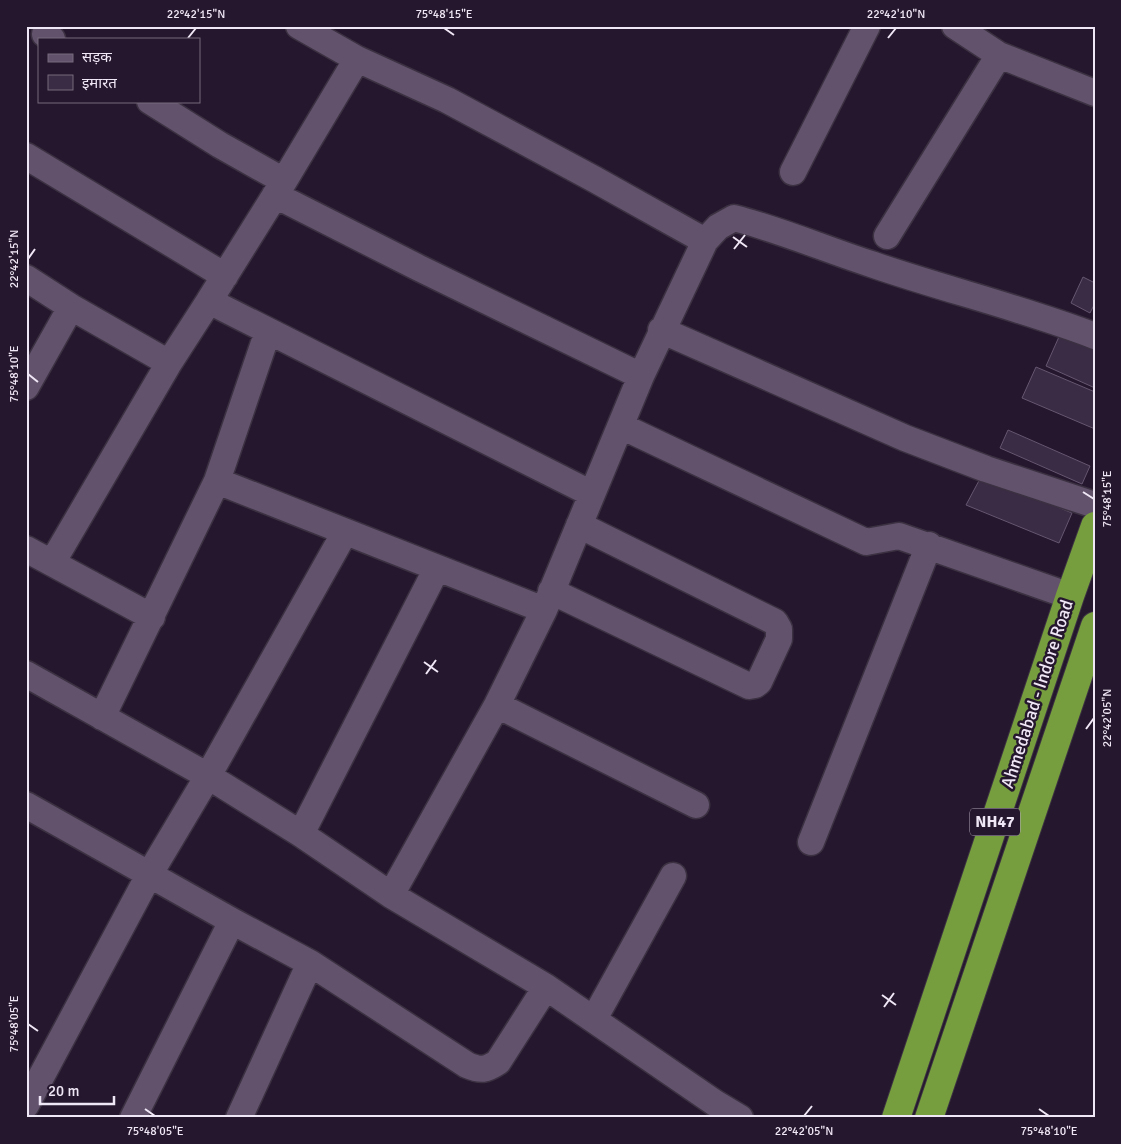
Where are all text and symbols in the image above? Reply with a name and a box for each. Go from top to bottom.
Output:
text: 22°42'15"N [167,7,225,22]
text: 75°48'15"E [415,7,473,22]
text: 22°42'10"N [867,7,925,22]
legend [38,38,200,102]
text: सड़क [82,48,112,66]
text: इमारत [82,74,117,92]
text: 22°42'15"N [7,230,22,288]
text: 75°48'10"E [7,345,22,403]
text: 75°48'15"E [1100,470,1115,528]
street label: Ahmedabad - Indore Road [996,597,1078,791]
text: 22°42'05"N [1100,689,1115,747]
road number: NH47 [970,809,1020,836]
text: 75°48'05"E [7,995,22,1053]
scale bar [40,1074,114,1106]
text: 20 m [48,1082,79,1100]
text: 75°48'05"E [126,1124,184,1139]
text: 22°42'05"N [775,1124,833,1139]
text: 75°48'10"E [1020,1124,1078,1139]

